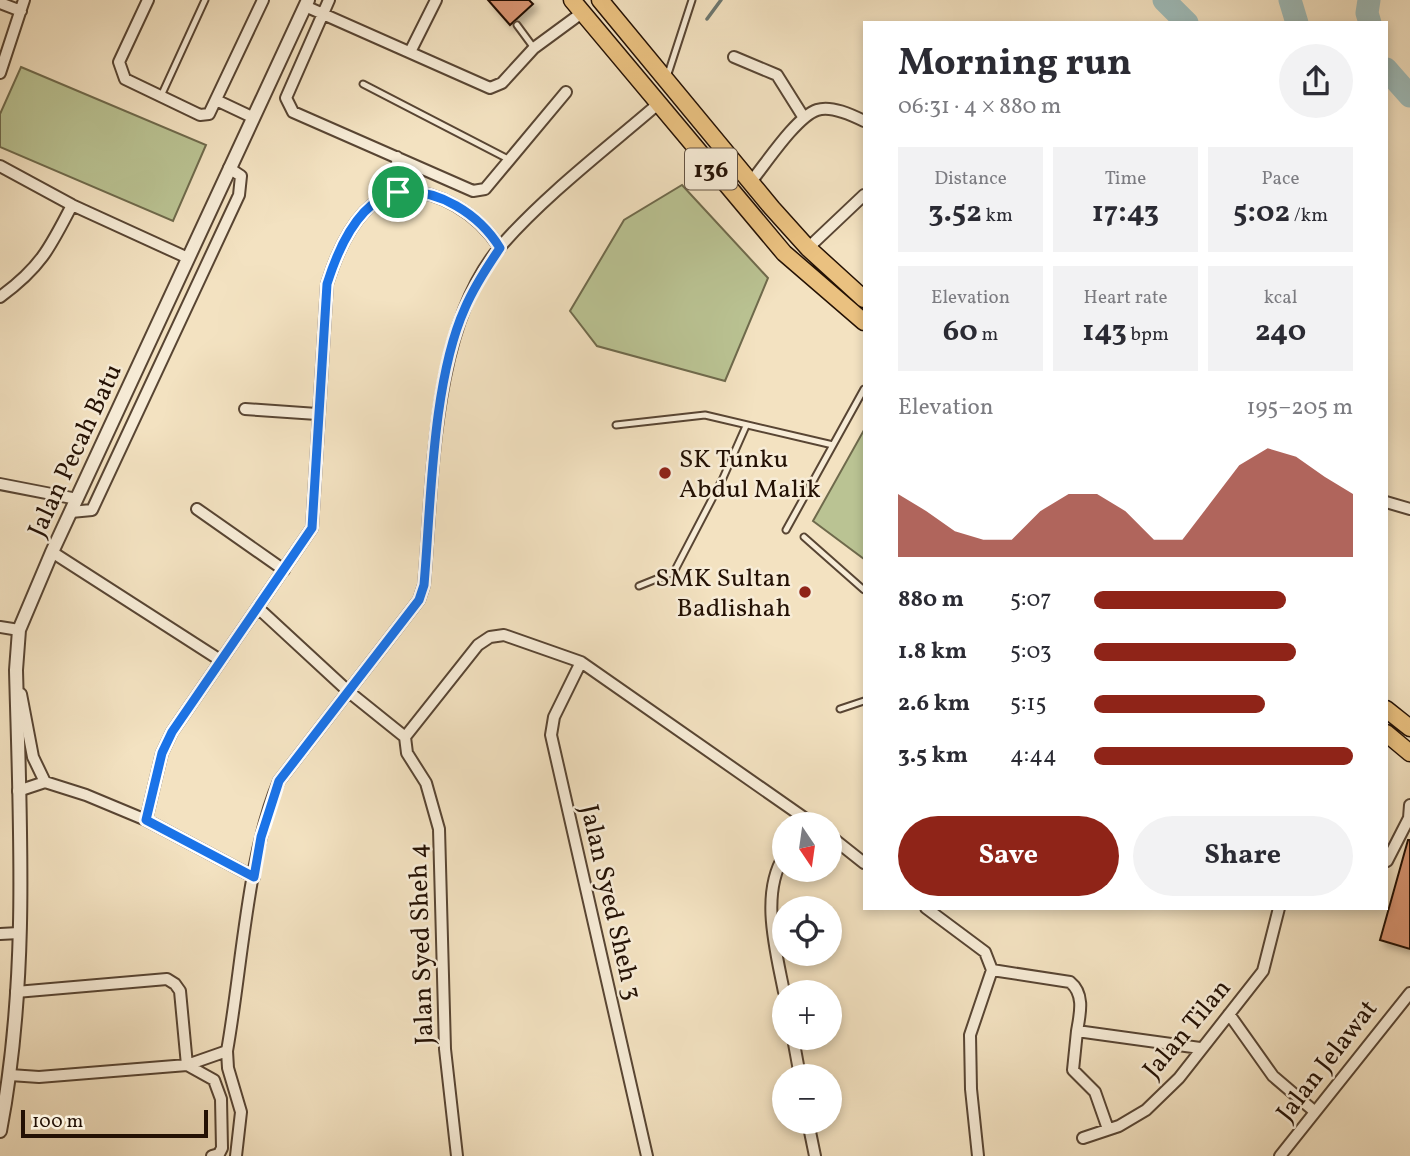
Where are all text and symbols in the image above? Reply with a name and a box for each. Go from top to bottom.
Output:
text: Morning run [898,38,1132,91]
button: share [1279,44,1353,118]
text: 06:31 · 4 × 880 m [898,91,1061,123]
road number: 136 [685,148,737,190]
pin [368,162,428,222]
text: Distance [934,166,1007,192]
text: Time [1105,166,1146,192]
text: Pace [1261,166,1300,192]
icon: arrive [379,173,417,211]
text: 3.52 [928,192,982,234]
text: 17:43 [1092,192,1159,234]
text: 5:02 [1233,192,1290,234]
text: km [982,203,1013,229]
text: /km [1290,203,1328,229]
text: Elevation [931,285,1010,311]
text: Heart rate [1084,285,1167,311]
text: kcal [1264,285,1297,311]
text: 60 [943,311,978,353]
text: 143 [1082,311,1127,353]
text: 240 [1255,311,1306,353]
text: m [978,322,998,348]
text: bpm [1127,322,1169,348]
street label: Jalan Pecah Batu [20,358,132,543]
text: Elevation [898,392,994,424]
text: 195–205 m [1247,392,1353,424]
place label: SK Tunku Abdul Malik [679,442,821,508]
marker: SK Tunku Abdul Malik [657,465,673,481]
place label: SMK Sultan Badlishah [655,561,791,627]
marker: SMK Sultan Badlishah [797,584,813,600]
text: 880 m [898,584,964,616]
text: 5:07 [1010,584,1051,616]
text: 1.8 km [898,636,967,668]
text: 5:03 [1010,636,1052,668]
text: 2.6 km [898,688,970,720]
text: 5:15 [1010,688,1046,720]
text: 3.5 km [898,740,968,772]
text: 4:44 [1010,740,1057,772]
street label: Jalan Syed Sheh 3 [570,801,650,1004]
north arrow [772,812,842,882]
map controls [772,812,842,1134]
button: Save [898,816,1119,896]
button: Share [1133,816,1353,896]
street label: Jalan Syed Sheh 4 [400,843,444,1045]
button: locate [772,896,842,966]
street label: Jalan Tilan [1135,972,1240,1087]
button: + [772,980,842,1050]
street label: Jalan Jelawat [1269,993,1387,1130]
button: − [772,1064,842,1134]
scale bar [21,1107,208,1139]
text: 100 m [32,1109,83,1135]

